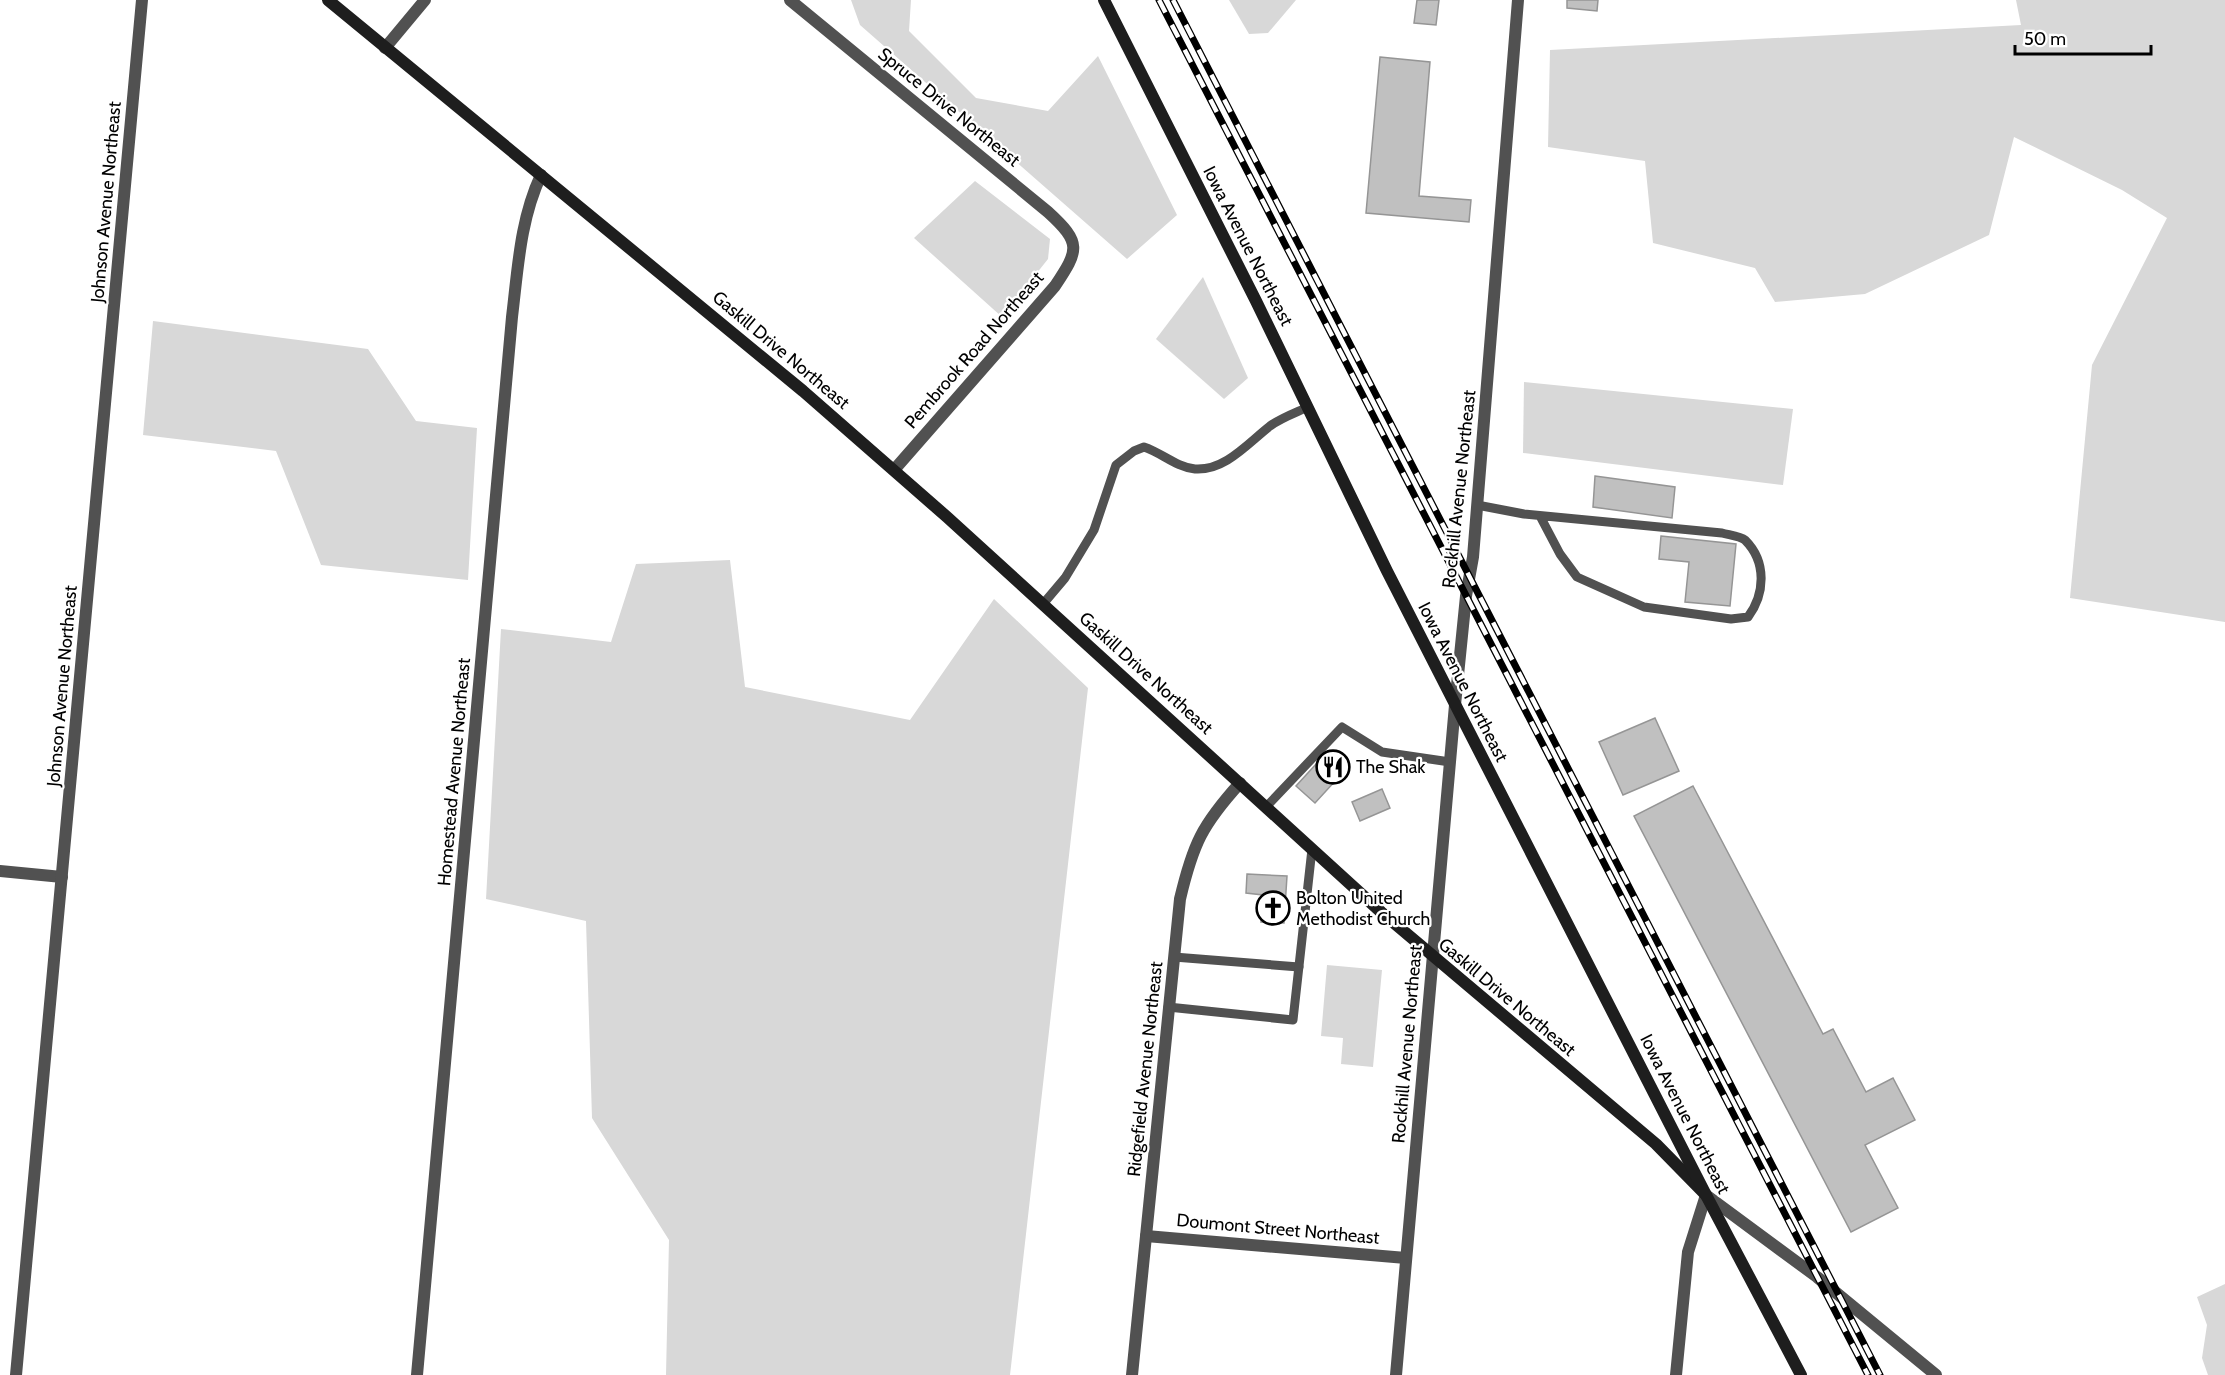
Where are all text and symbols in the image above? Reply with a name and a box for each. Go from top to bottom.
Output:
scale bar [2015,18,2152,56]
text: 50 m [2024,28,2066,50]
street label: Spruce Drive Northeast [873,43,1025,171]
street label: Johnson Avenue Northeast [86,100,126,305]
street label: Iowa Avenue Northeast [1198,163,1298,329]
street label: Pembrook Road Northeast [900,267,1048,433]
street label: Gaskill Drive Northeast [708,286,854,414]
street label: Rockhill Avenue Northeast [1438,389,1480,589]
street label: Johnson Avenue Northeast [42,584,82,789]
street label: Iowa Avenue Northeast [1413,599,1513,765]
street label: Gaskill Drive Northeast [1075,607,1217,739]
street label: Homestead Avenue Northeast [433,657,475,887]
restaurant icon: The Shak [1315,749,1351,785]
place label: The Shak [1356,756,1426,778]
place label: Bolton United Methodist Church [1296,887,1430,930]
church icon: Bolton United Methodist Church [1255,890,1291,926]
street label: Gaskill Drive Northeast [1434,933,1580,1061]
street label: Rockhill Avenue Northeast [1387,944,1427,1144]
street label: Ridgefield Avenue Northeast [1123,960,1167,1178]
street label: Iowa Avenue Northeast [1635,1031,1735,1197]
street label: Doumont Street Northeast [1176,1209,1380,1249]

